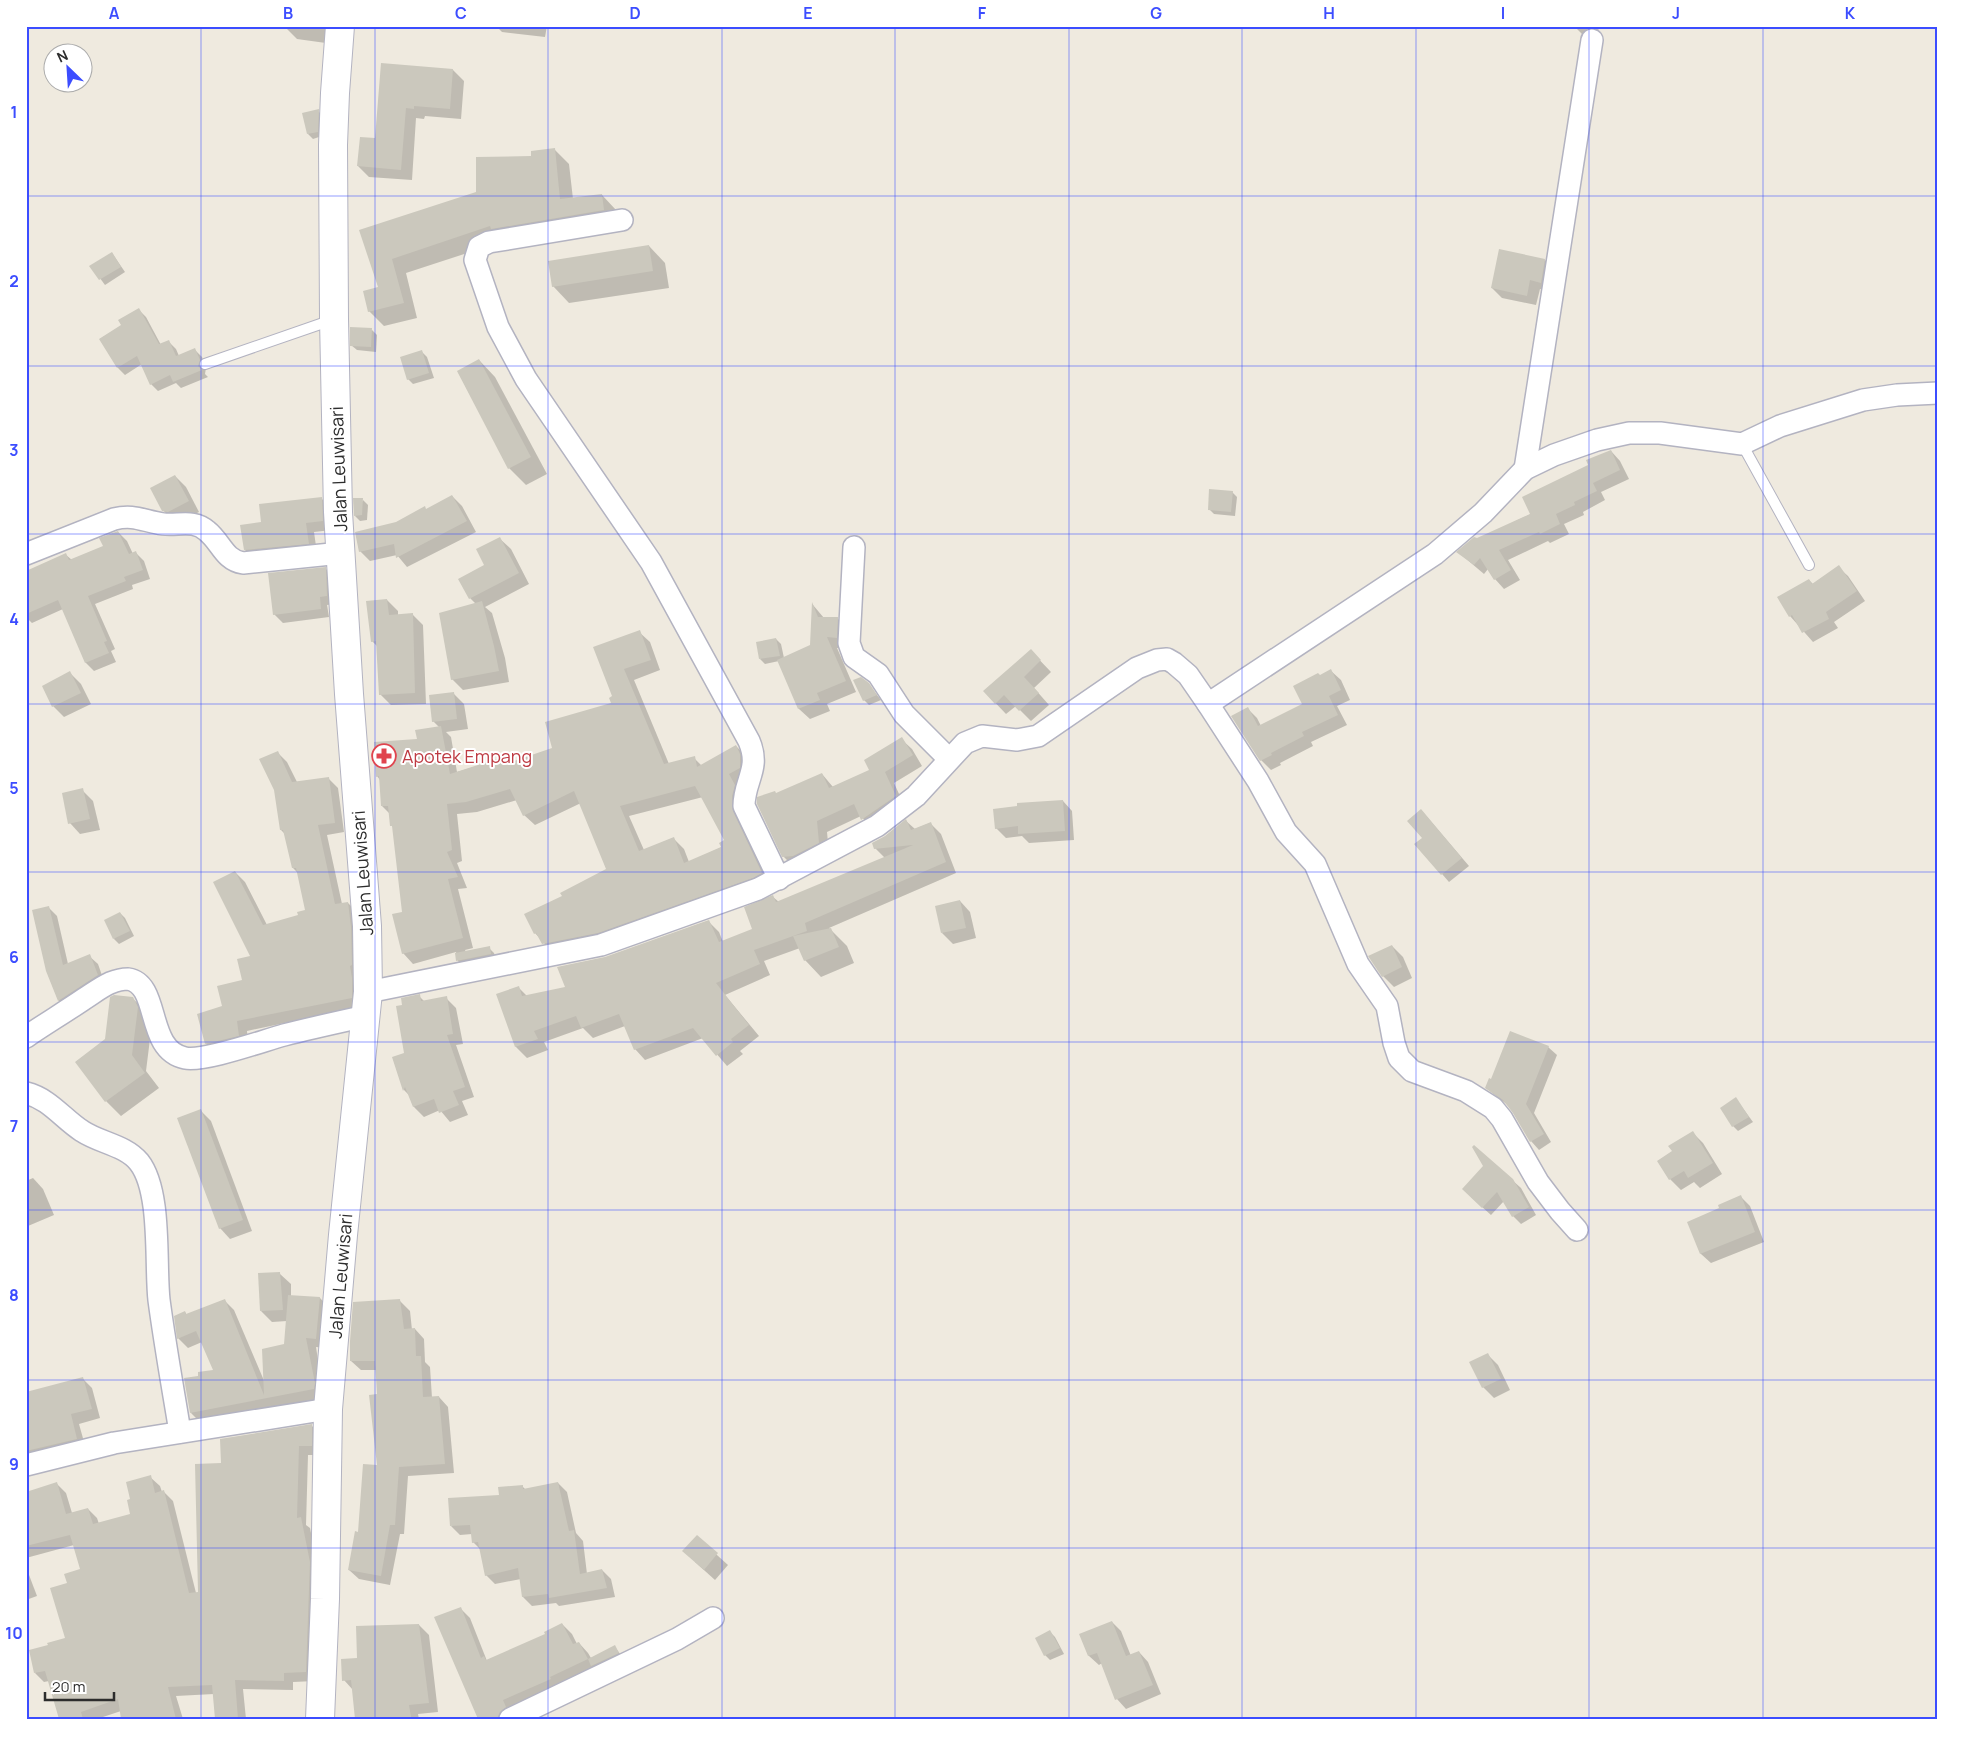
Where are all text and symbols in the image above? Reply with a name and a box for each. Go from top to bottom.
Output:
text: A [109,2,120,24]
text: B [283,2,293,24]
text: C [455,2,467,24]
text: D [629,2,641,24]
text: E [803,2,813,24]
text: F [978,2,987,24]
text: G [1150,2,1162,24]
text: H [1323,2,1335,24]
text: I [1501,2,1505,24]
text: J [1672,2,1680,24]
text: K [1845,2,1856,24]
north arrow [42,42,92,92]
text: N [54,45,71,67]
text: 1 [10,101,18,123]
text: 2 [9,270,19,292]
street label: Jalan Leuwisari [324,406,352,532]
text: 3 [9,439,19,461]
text: 4 [9,608,19,630]
pharmacy icon: Apotek Empang [371,743,397,769]
place label: Apotek Empang [402,744,532,768]
text: 5 [9,777,19,799]
street label: Jalan Leuwisari [346,810,378,936]
text: 6 [9,946,19,968]
text: 7 [10,1115,18,1137]
street label: Jalan Leuwisari [323,1212,357,1340]
text: 8 [9,1284,19,1306]
text: 9 [9,1453,19,1475]
text: 10 [5,1622,23,1644]
scale bar [45,1670,114,1702]
text: 20 m [52,1676,85,1697]

